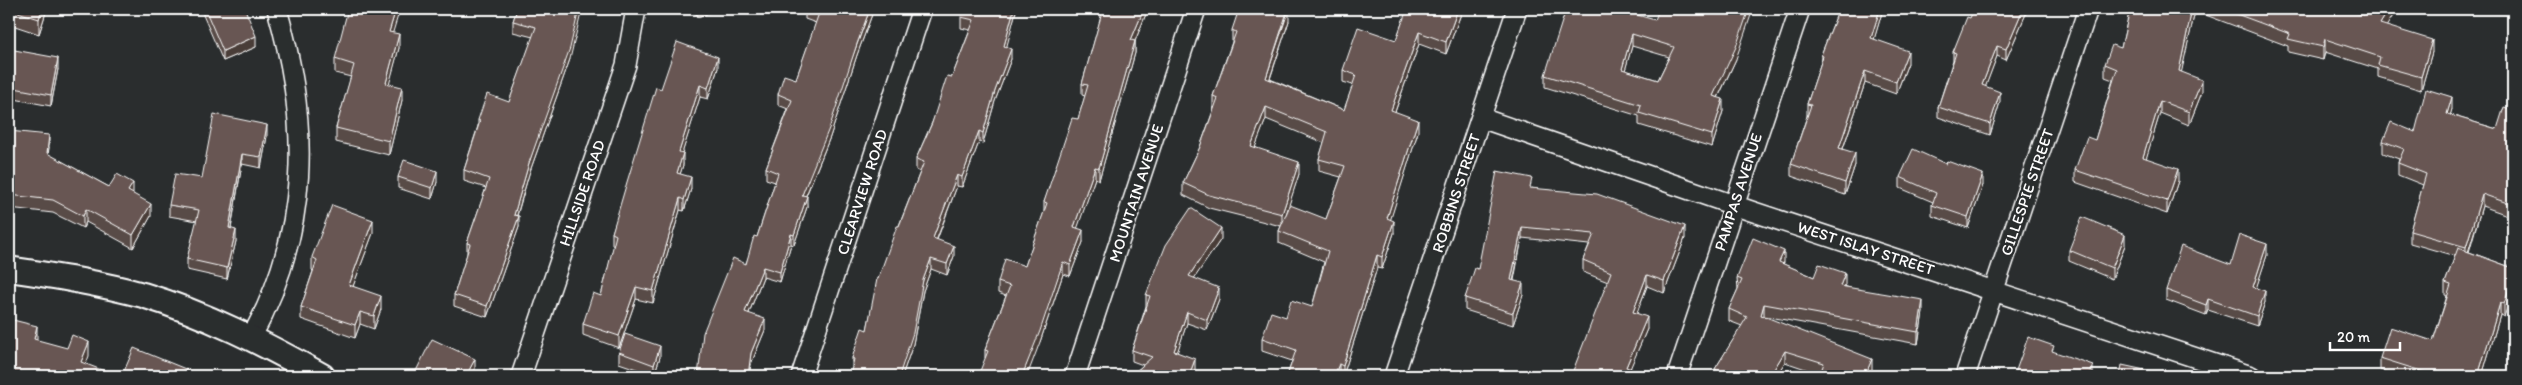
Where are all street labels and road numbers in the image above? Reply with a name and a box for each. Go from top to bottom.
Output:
street label: MOUNTAIN AVENUE [1105,122,1167,264]
street label: CLEARVIEW ROAD [833,126,891,257]
street label: GILLESPIE STREET [1996,126,2058,258]
street label: ROBBINS STREET [1428,131,1484,255]
street label: PAMPAS AVENUE [1710,131,1766,253]
street label: HILLSIDE ROAD [555,137,609,249]
street label: WEST ISLAY STREET [1795,217,1937,279]

